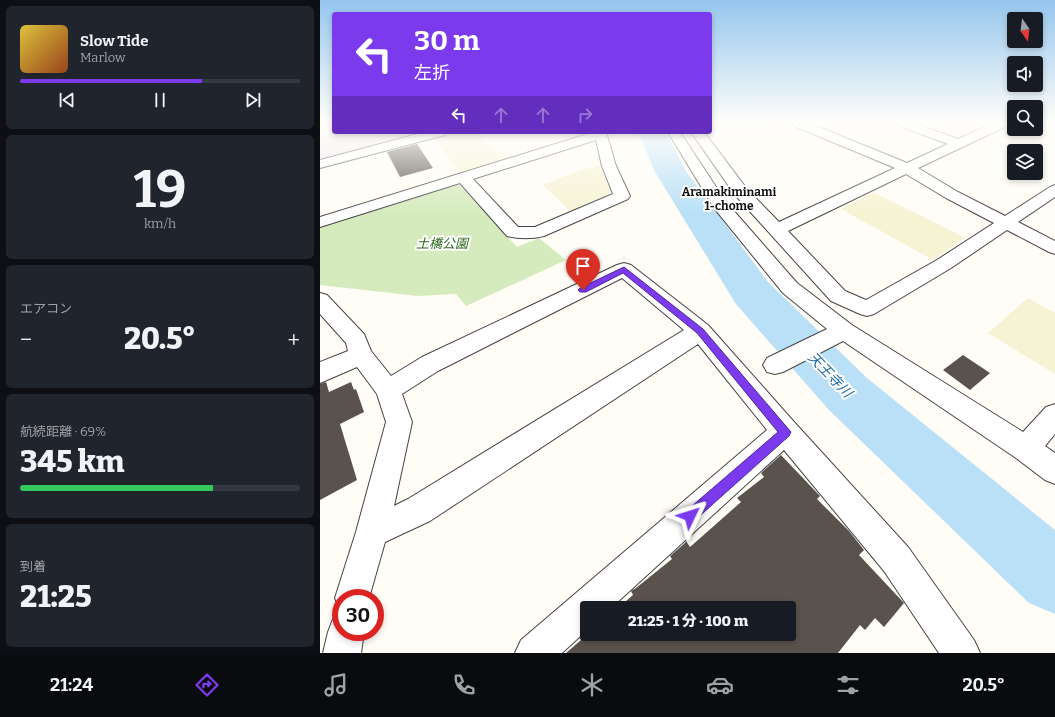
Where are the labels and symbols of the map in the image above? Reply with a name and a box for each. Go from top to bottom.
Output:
north arrow [1007,12,1043,48]
district label: Aramakiminami 1-chome [682,185,776,213]
park label: 土橋公園 [416,236,470,251]
pin [566,249,600,290]
water label: 天王寺川 [804,349,857,402]
position arrow [669,495,711,537]
speed limit sign: 30 [332,589,384,641]

